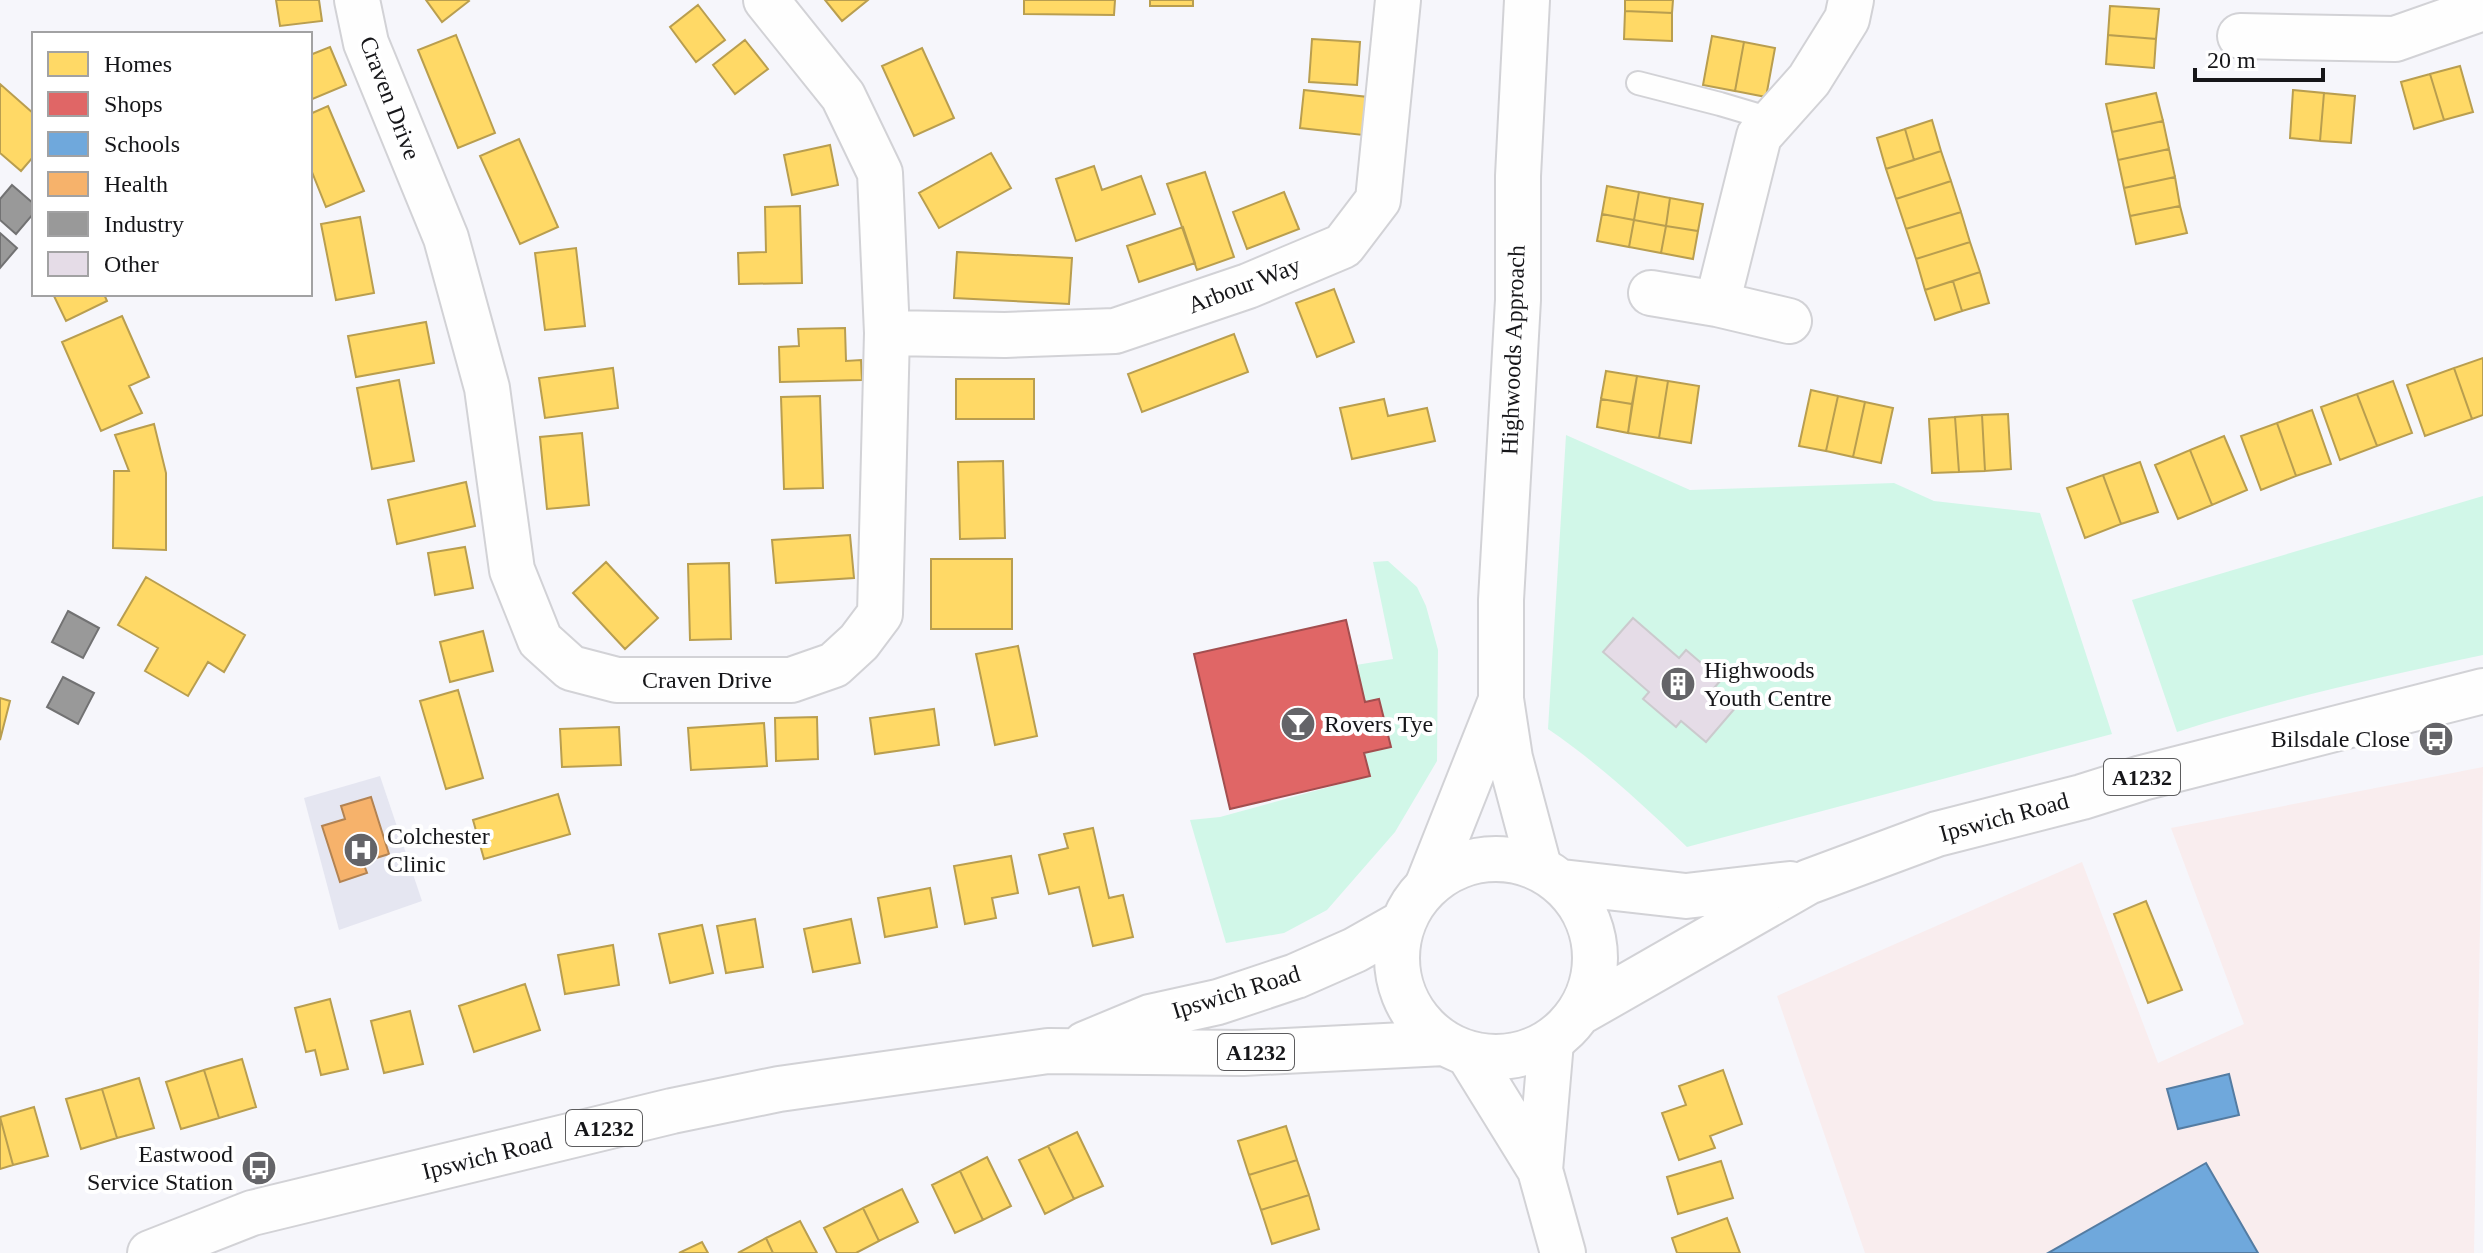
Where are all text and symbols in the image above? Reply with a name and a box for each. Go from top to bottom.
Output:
legend [32,32,312,296]
scale bar [2195,32,2323,82]
street label: Craven Drive [355,33,425,163]
text: 20 m [2207,47,2256,73]
text: Homes [104,51,172,77]
text: Shops [104,91,163,117]
text: Schools [104,131,180,157]
text: Health [104,171,168,197]
text: Industry [104,211,184,237]
street label: Highwoods Approach [1496,245,1530,455]
text: Other [104,251,159,277]
street label: Arbour Way [1184,252,1304,318]
place label: Highwoods Youth Centre [1704,657,1832,711]
building icon: Highwoods Youth Centre [1659,665,1697,703]
street label: Craven Drive [642,667,772,693]
bar icon: Rovers Tye [1279,705,1317,743]
place label: Rovers Tye [1324,711,1433,737]
bus stop icon: Bilsdale Close [2417,720,2455,758]
place label: Bilsdale Close [2271,726,2410,752]
road number: A1232 [2104,759,2180,795]
street label: Ipswich Road [1937,787,2071,847]
place label: Colchester Clinic [387,823,490,877]
hospital icon: Colchester Clinic [342,831,380,869]
street label: Ipswich Road [1169,960,1303,1024]
road number: A1232 [1218,1034,1294,1070]
road number: A1232 [566,1110,642,1146]
street label: Ipswich Road [419,1127,555,1185]
place label: Eastwood Service Station [87,1141,233,1195]
bus stop icon: Eastwood Service Station [240,1149,278,1187]

